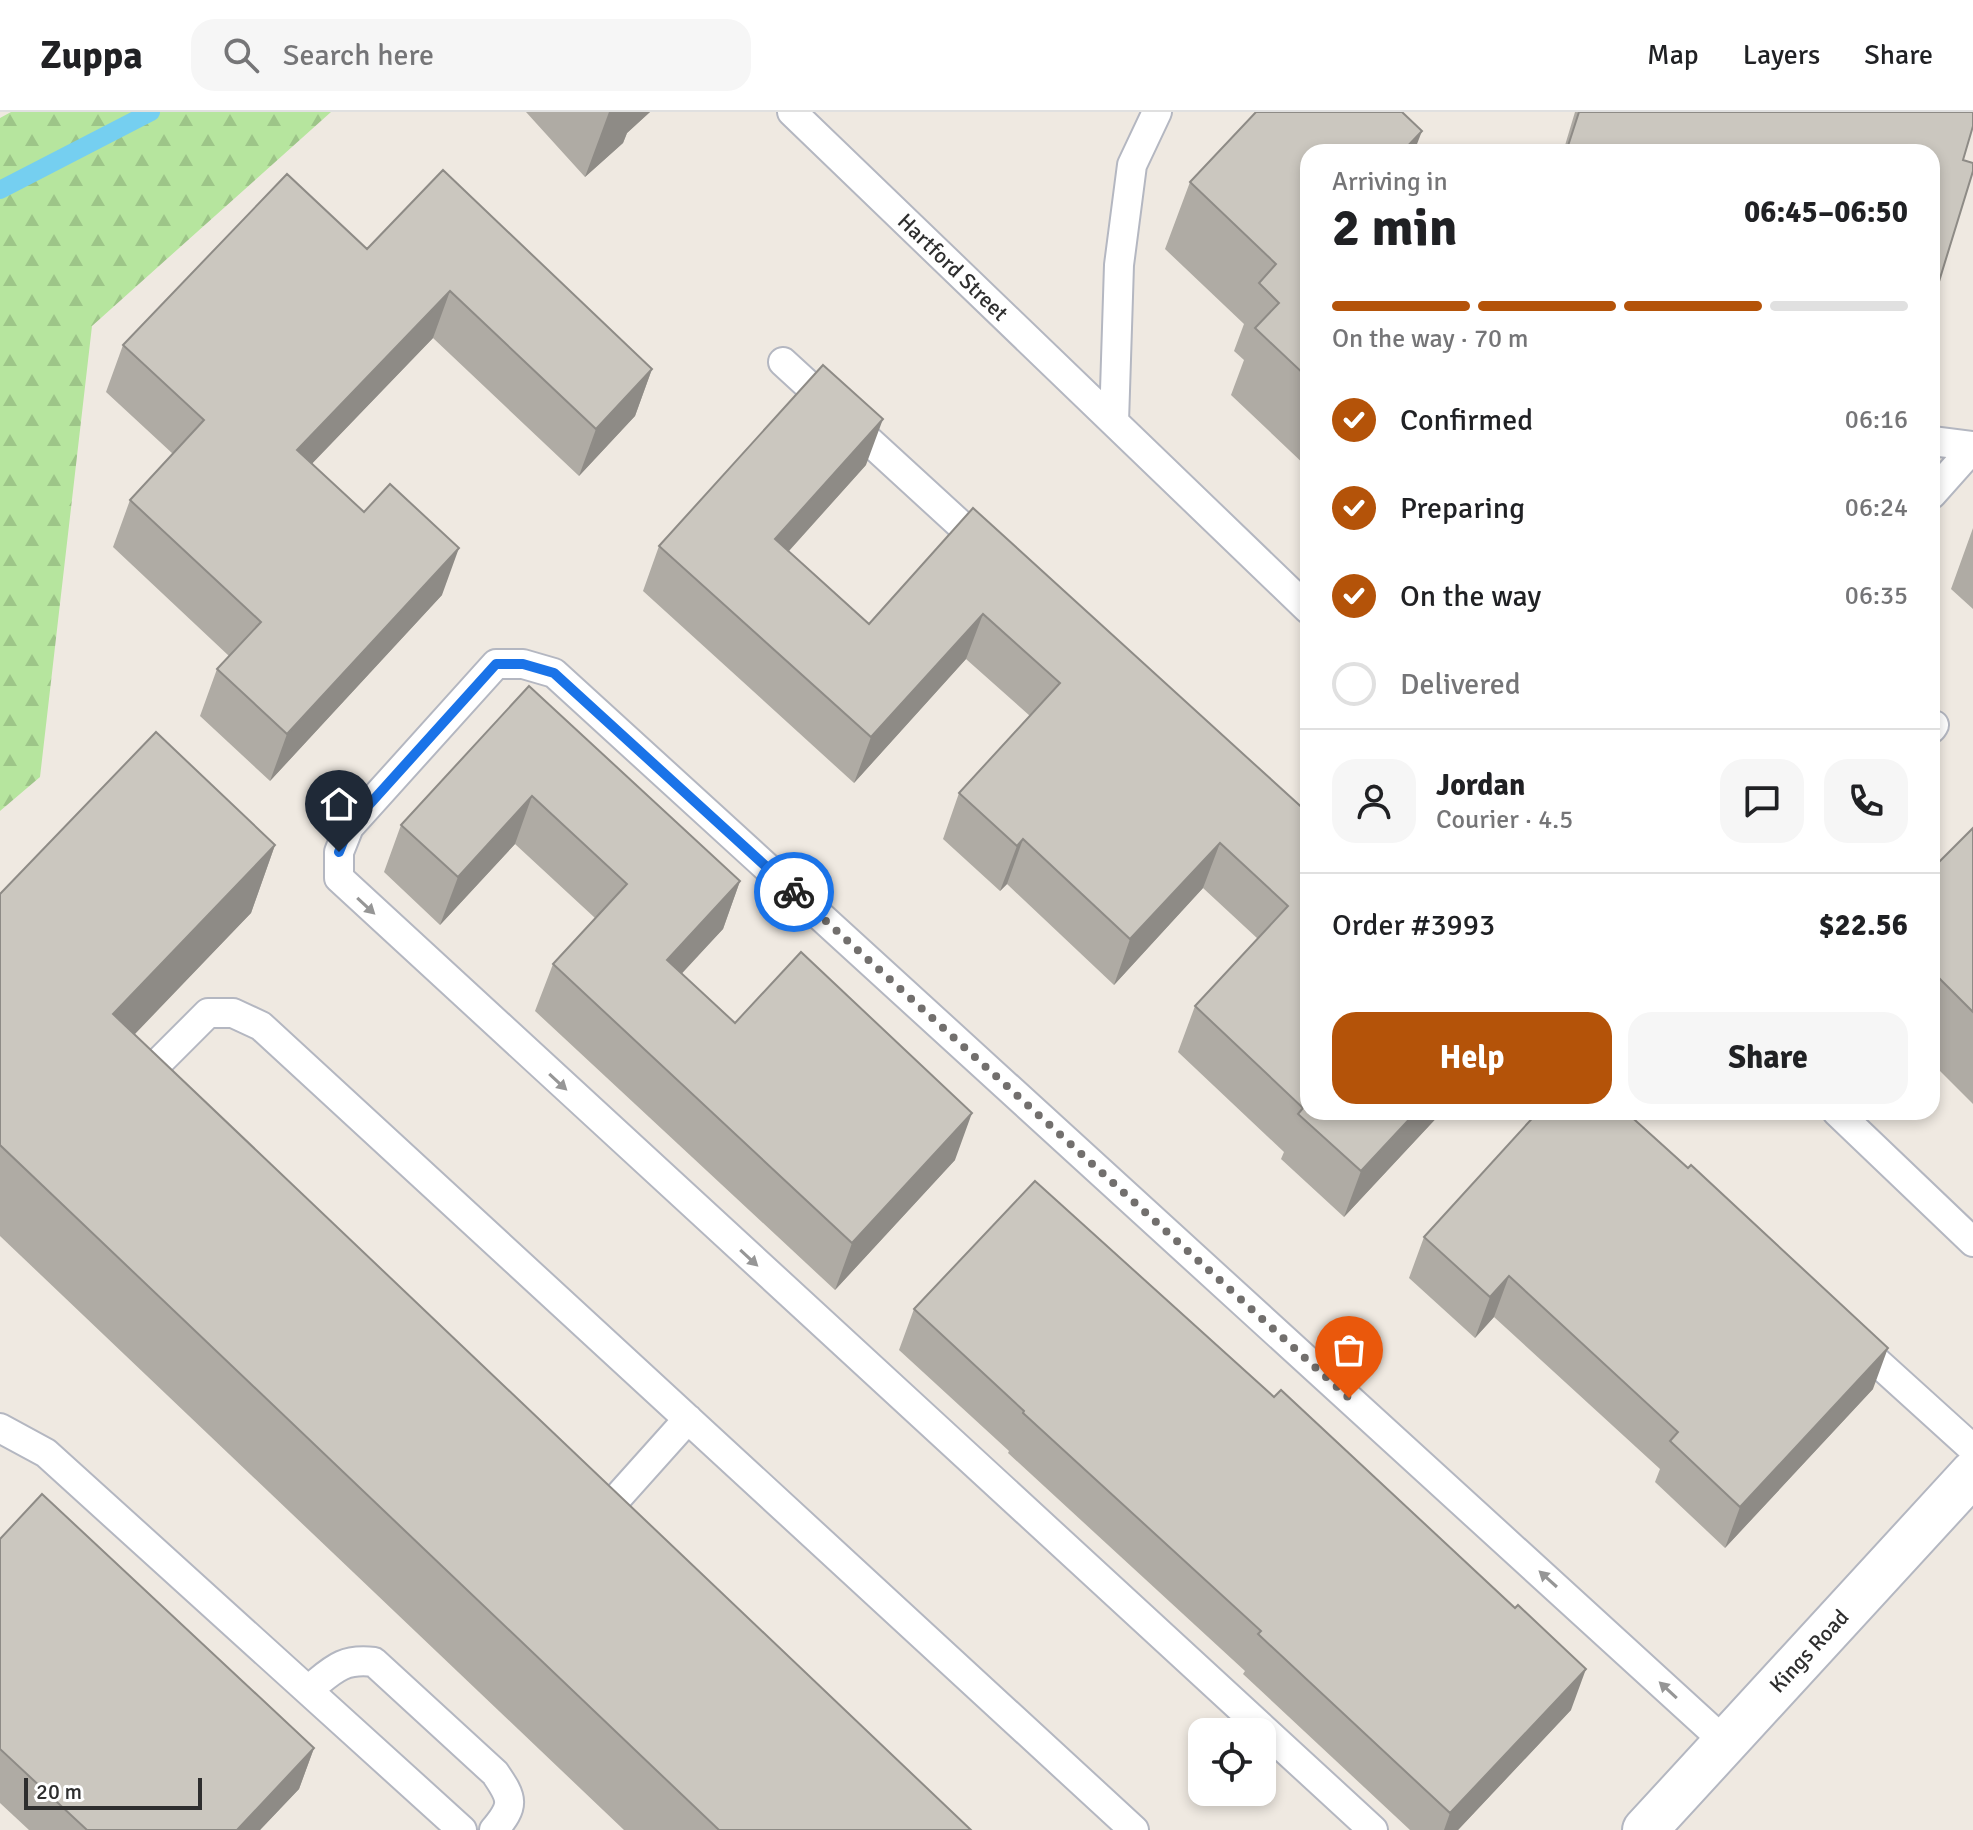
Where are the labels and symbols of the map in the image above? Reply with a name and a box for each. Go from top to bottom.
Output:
street label: Hartford Street [892,208,1014,327]
pin [305,770,373,852]
courier [754,852,834,932]
one-way arrow [357,896,376,914]
one-way arrow [548,1072,567,1090]
one-way arrow [740,1248,759,1266]
pin [1315,1316,1383,1398]
one-way arrow [1539,1571,1558,1589]
street label: Kings Road [1764,1604,1854,1698]
one-way arrow [1658,1681,1677,1699]
scale bar [24,1774,202,1810]

